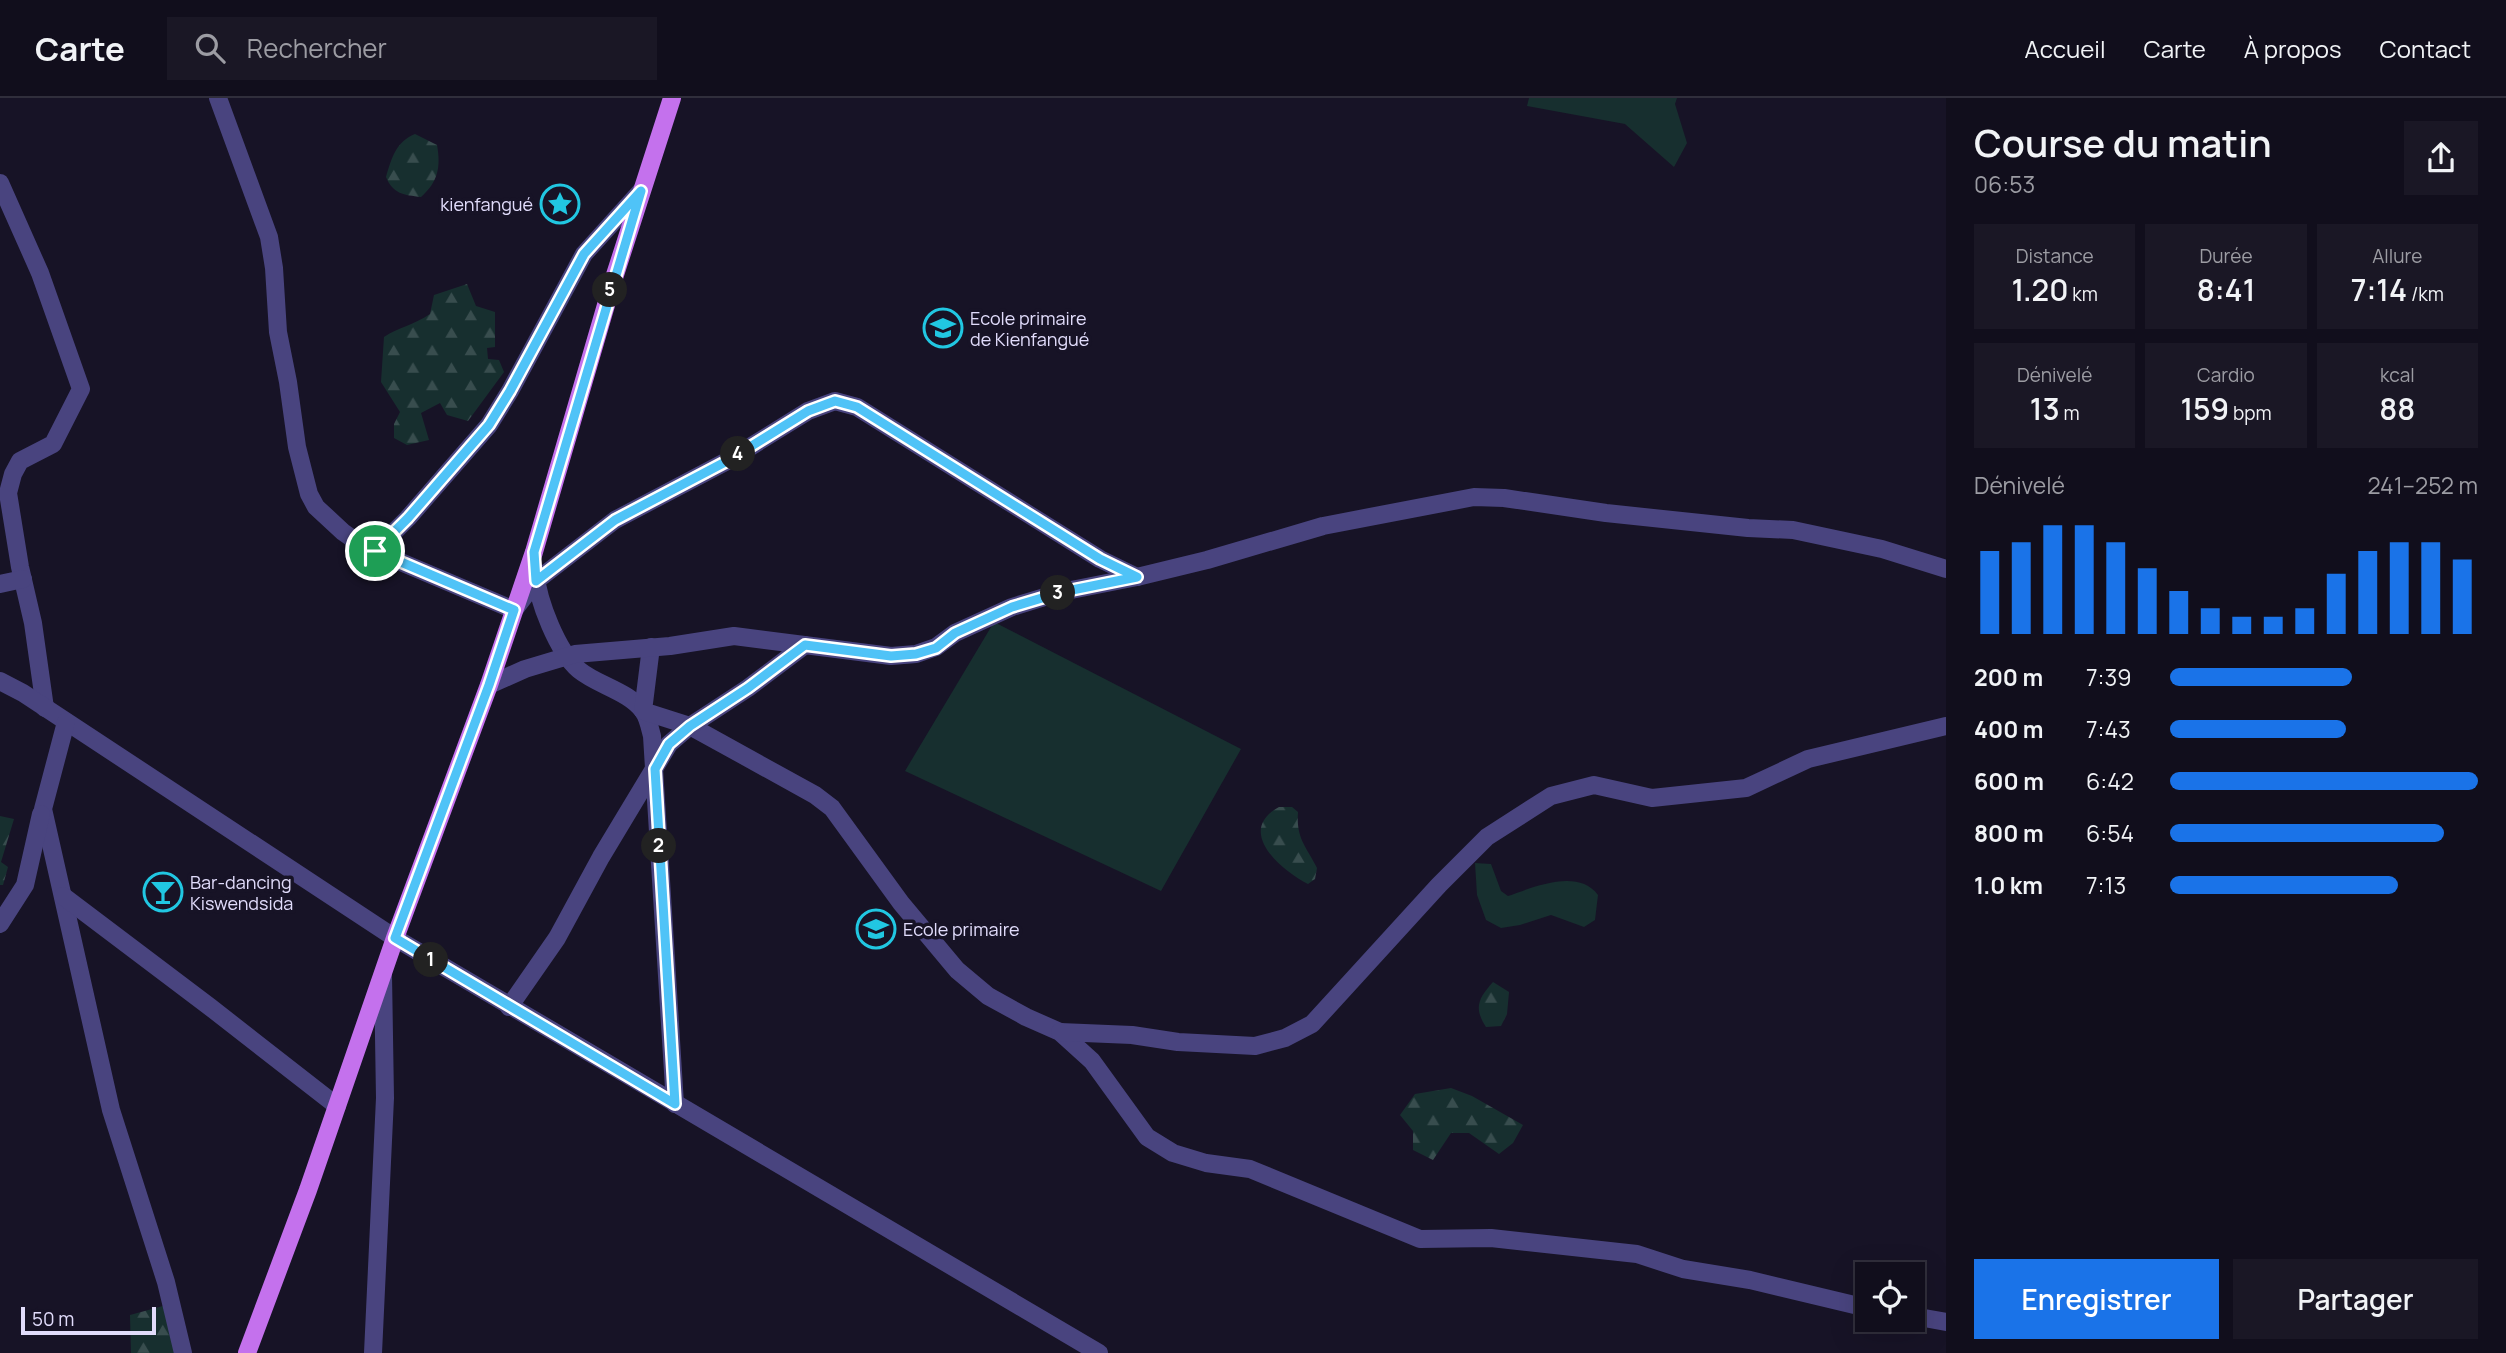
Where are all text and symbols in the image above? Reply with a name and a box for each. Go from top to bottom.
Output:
search box [167,17,657,80]
text: Carte [35,26,125,71]
icon: search [191,29,229,67]
text: Rechercher [247,30,387,66]
text: Accueil [2025,32,2105,65]
text: Carte [2143,32,2206,65]
text: À propos [2244,32,2342,65]
text: Contact [2380,32,2471,65]
text: Course du matin [1974,116,2272,168]
button: share [2404,121,2478,195]
text: 06:53 [1974,168,2035,200]
place icon: kienfangué [539,183,581,225]
place label: kienfangué [440,192,533,216]
text: Distance [2016,243,2094,269]
text: Durée [2199,243,2253,269]
text: Allure [2372,243,2422,269]
text: 1.20 [2012,269,2068,310]
text: 8:41 [2197,269,2255,310]
text: 7:14 [2351,269,2407,310]
pin: 5 [592,272,628,308]
text: 5 [604,276,615,302]
text: km [2068,281,2098,307]
text: /km [2407,281,2444,307]
place label: Ecole primaire de Kienfangué [970,306,1089,351]
school or university icon: Ecole primaire de Kienfangué [922,307,964,349]
text: Dénivelé [2017,362,2092,388]
text: Cardio [2197,362,2255,388]
text: kcal [2380,362,2415,388]
text: 13 [2030,388,2060,429]
text: 159 [2180,388,2229,429]
text: 88 [2379,388,2415,429]
text: m [2060,400,2080,426]
text: bpm [2229,400,2272,426]
pin: 4 [720,436,756,472]
text: 4 [732,440,743,466]
text: Dénivelé [1974,469,2065,501]
text: 241–252 m [2367,469,2478,501]
pin [345,521,405,581]
icon: arrive [356,532,394,570]
pin: 3 [1040,575,1076,610]
text: 3 [1052,579,1063,605]
text: 200 m [1974,661,2043,693]
text: 7:39 [2086,661,2131,693]
text: 400 m [1974,713,2044,745]
text: 7:43 [2086,713,2131,745]
text: 600 m [1974,765,2044,797]
text: 6:42 [2086,765,2134,797]
text: 800 m [1974,817,2044,849]
text: 6:54 [2086,817,2134,849]
pin: 2 [642,828,676,864]
text: 2 [653,832,664,858]
text: 1.0 km [1974,869,2043,901]
text: 7:13 [2086,869,2126,901]
place label: Bar-dancing Kiswendsida [190,870,293,915]
bar icon: Bar-dancing Kiswendsida [142,871,184,913]
school or university icon: Ecole primaire [855,908,897,950]
place label: Ecole primaire [903,917,1020,941]
pin: 1 [414,942,448,978]
text: 1 [426,946,435,972]
button: Enregistrer [1974,1259,2219,1339]
button: Partager [2233,1259,2478,1339]
map controls [1855,1262,1925,1332]
button: locate [1855,1262,1925,1332]
scale bar [21,1304,156,1336]
text: 50 m [32,1306,74,1332]

